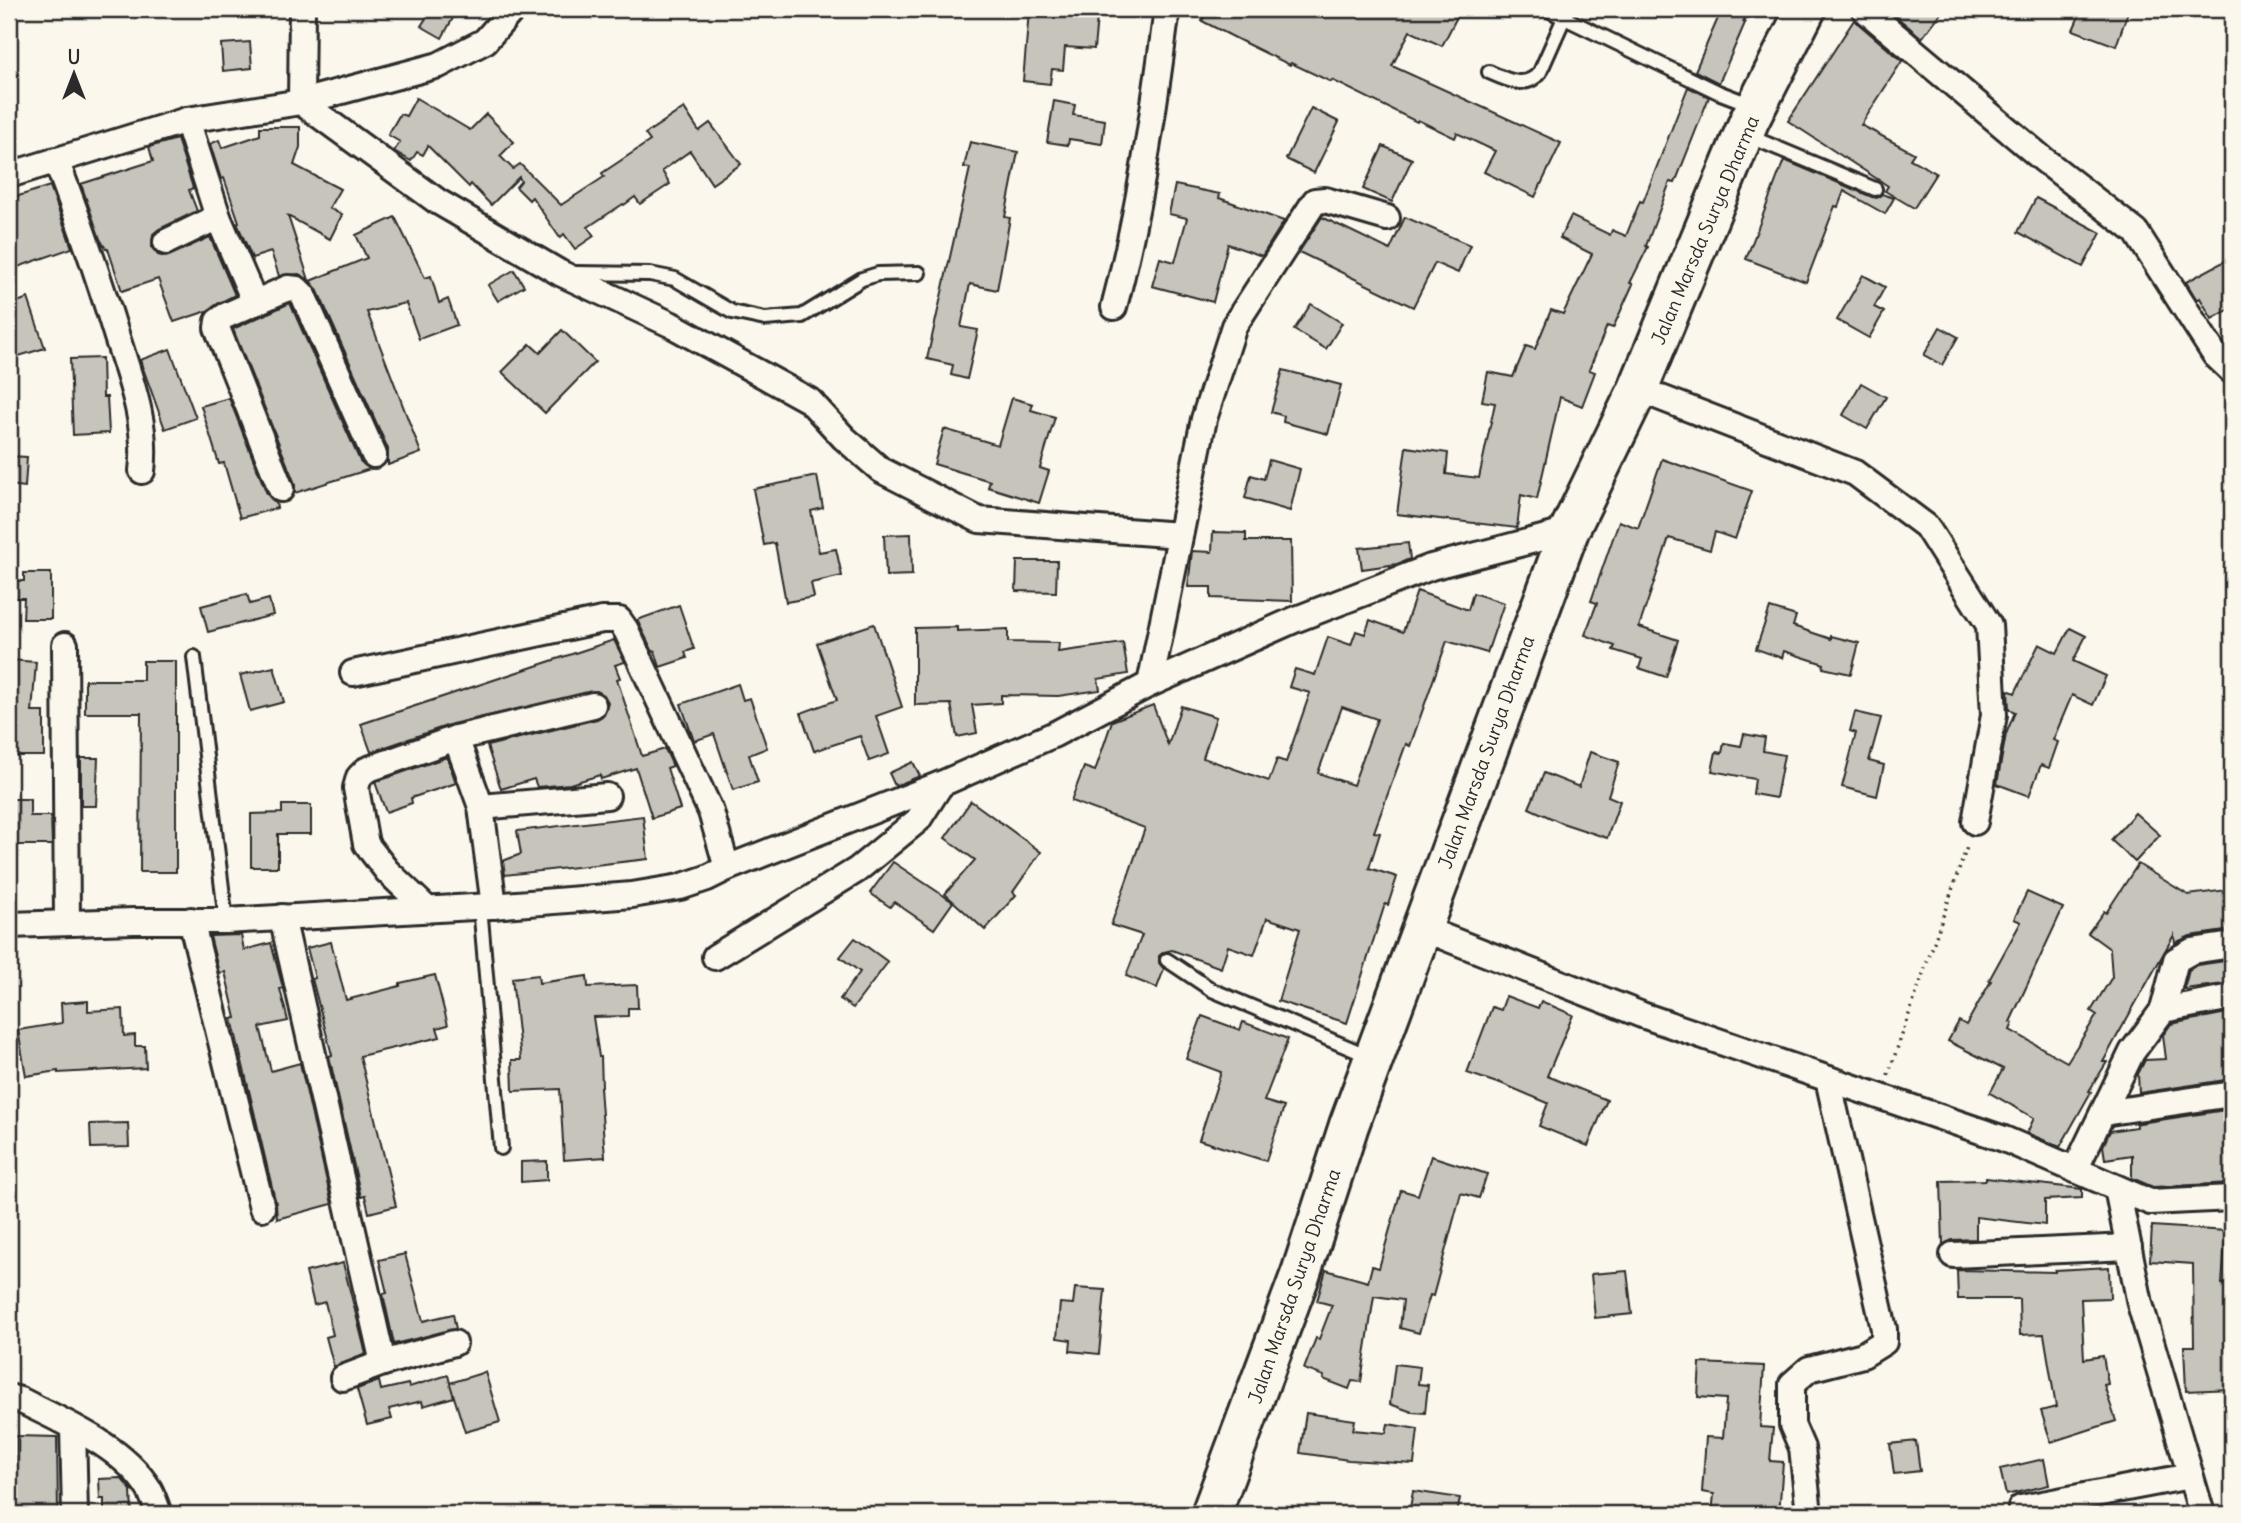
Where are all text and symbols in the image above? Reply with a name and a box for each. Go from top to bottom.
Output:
north arrow [38,38,108,108]
text: U [68,45,80,69]
street label: Jalan Marsda Surya Dharma [1646,112,1764,348]
street label: Jalan Marsda Surya Dharma [1433,632,1539,872]
street label: Jalan Marsda Surya Dharma [1243,1166,1345,1406]

